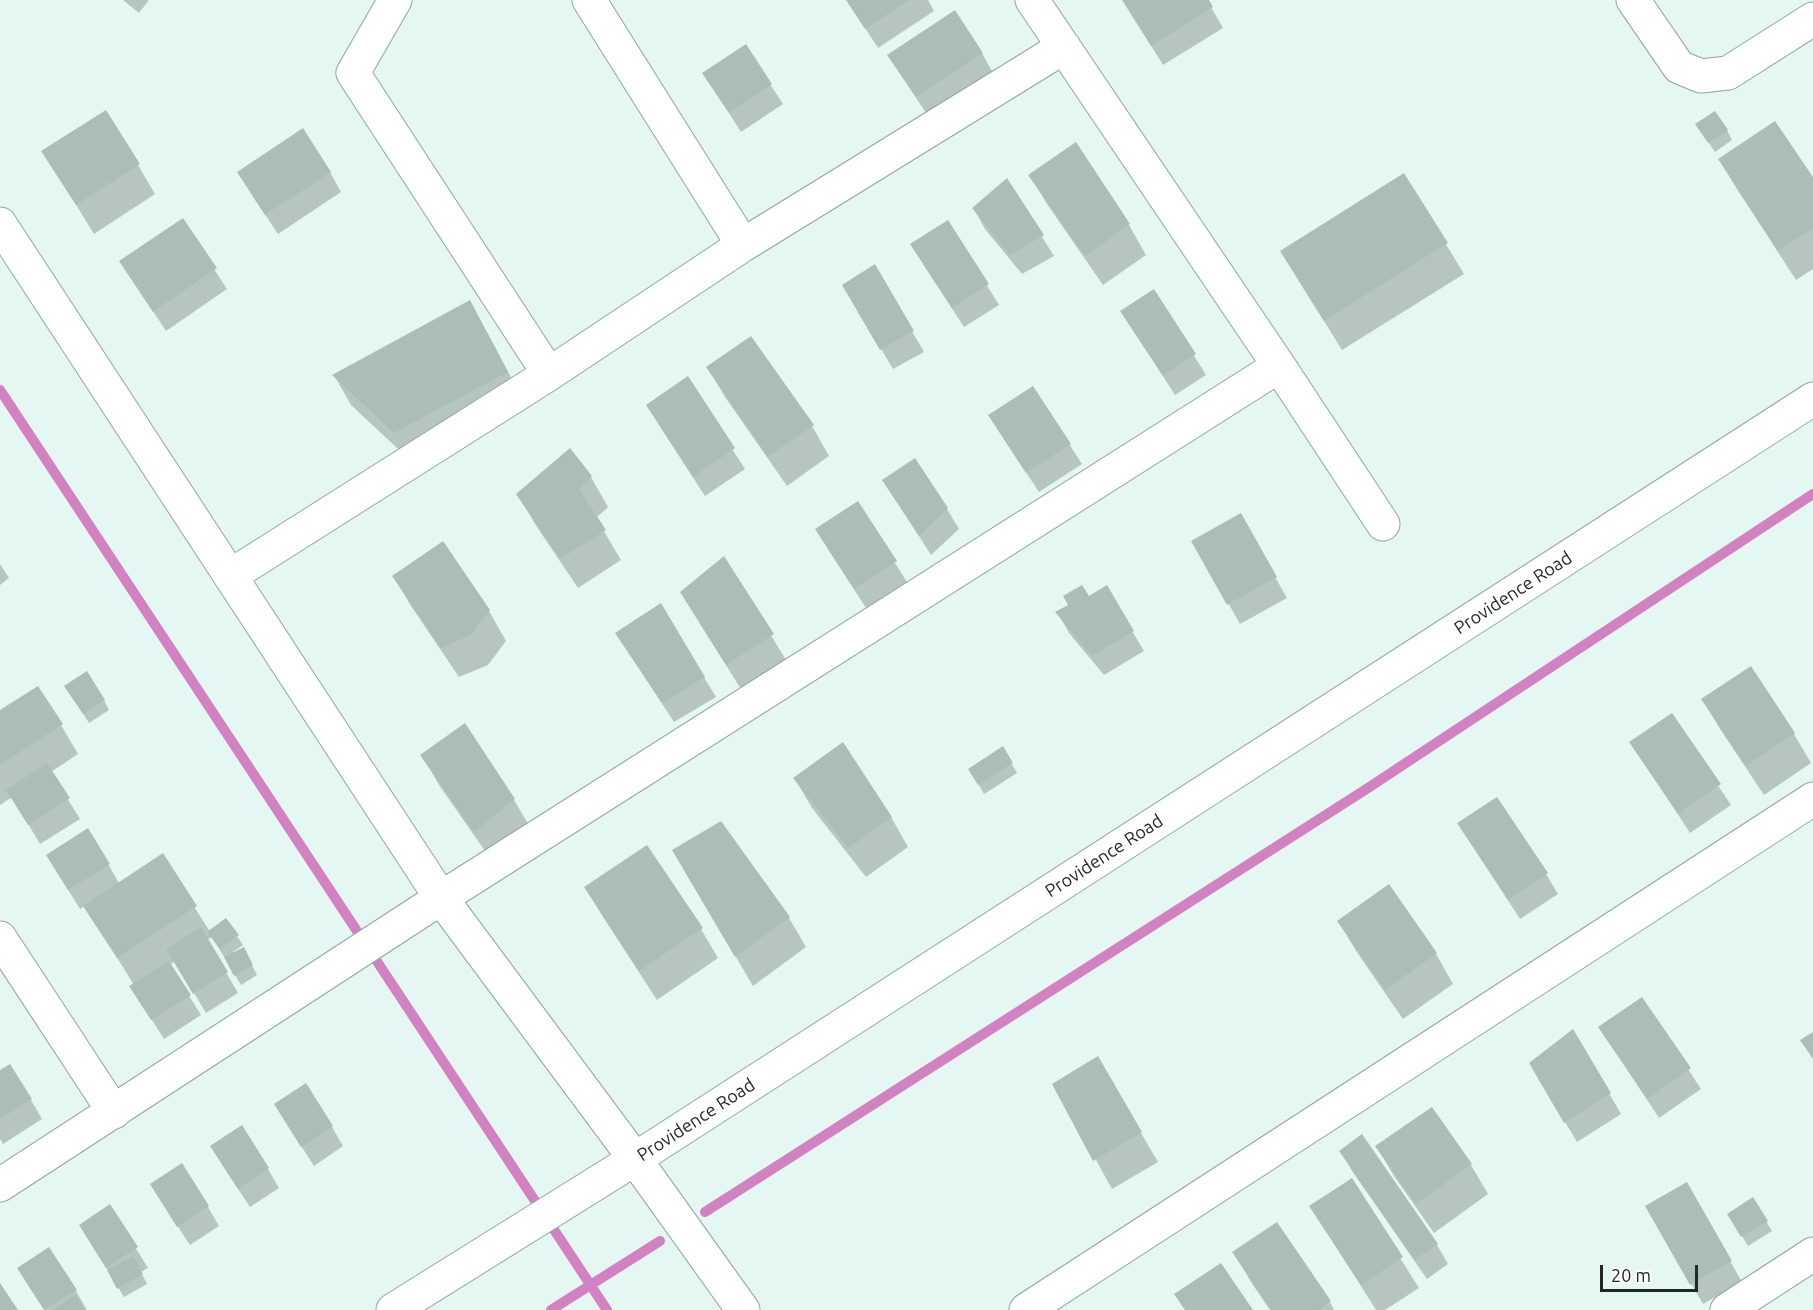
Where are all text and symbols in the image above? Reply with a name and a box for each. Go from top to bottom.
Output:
street label: Providence Road [1450,547,1576,639]
street label: Providence Road [1041,810,1167,902]
street label: Providence Road [633,1074,759,1166]
scale bar [1603,1253,1700,1291]
text: 20 m [1611,1265,1651,1285]

